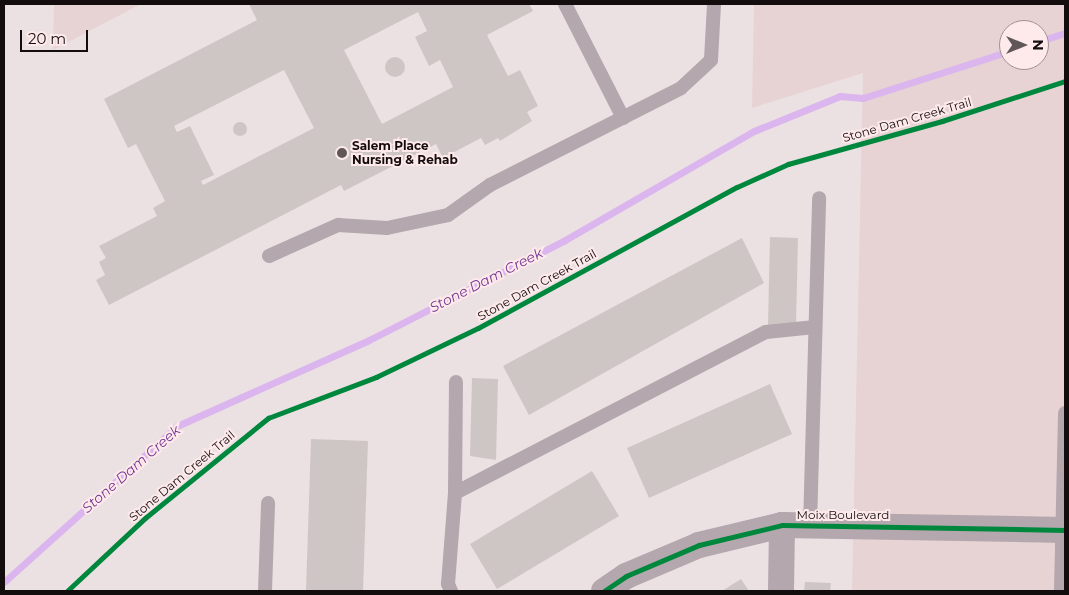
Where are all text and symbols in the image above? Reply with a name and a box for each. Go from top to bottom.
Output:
scale bar [22,20,90,52]
north arrow [999,20,1049,70]
text: 20 m [28,29,66,48]
text: N [1029,39,1047,51]
street label: Stone Dam Creek Trail [841,95,973,145]
place label: Salem Place Nursing & Rehab [352,139,458,167]
marker: Salem Place Nursing & Rehab [336,147,348,159]
water label: Stone Dam Creek [427,244,545,316]
street label: Stone Dam Creek Trail [475,246,599,324]
water label: Stone Dam Creek [78,422,184,516]
street label: Stone Dam Creek Trail [126,428,238,524]
street label: Moix Boulevard [797,508,889,522]

